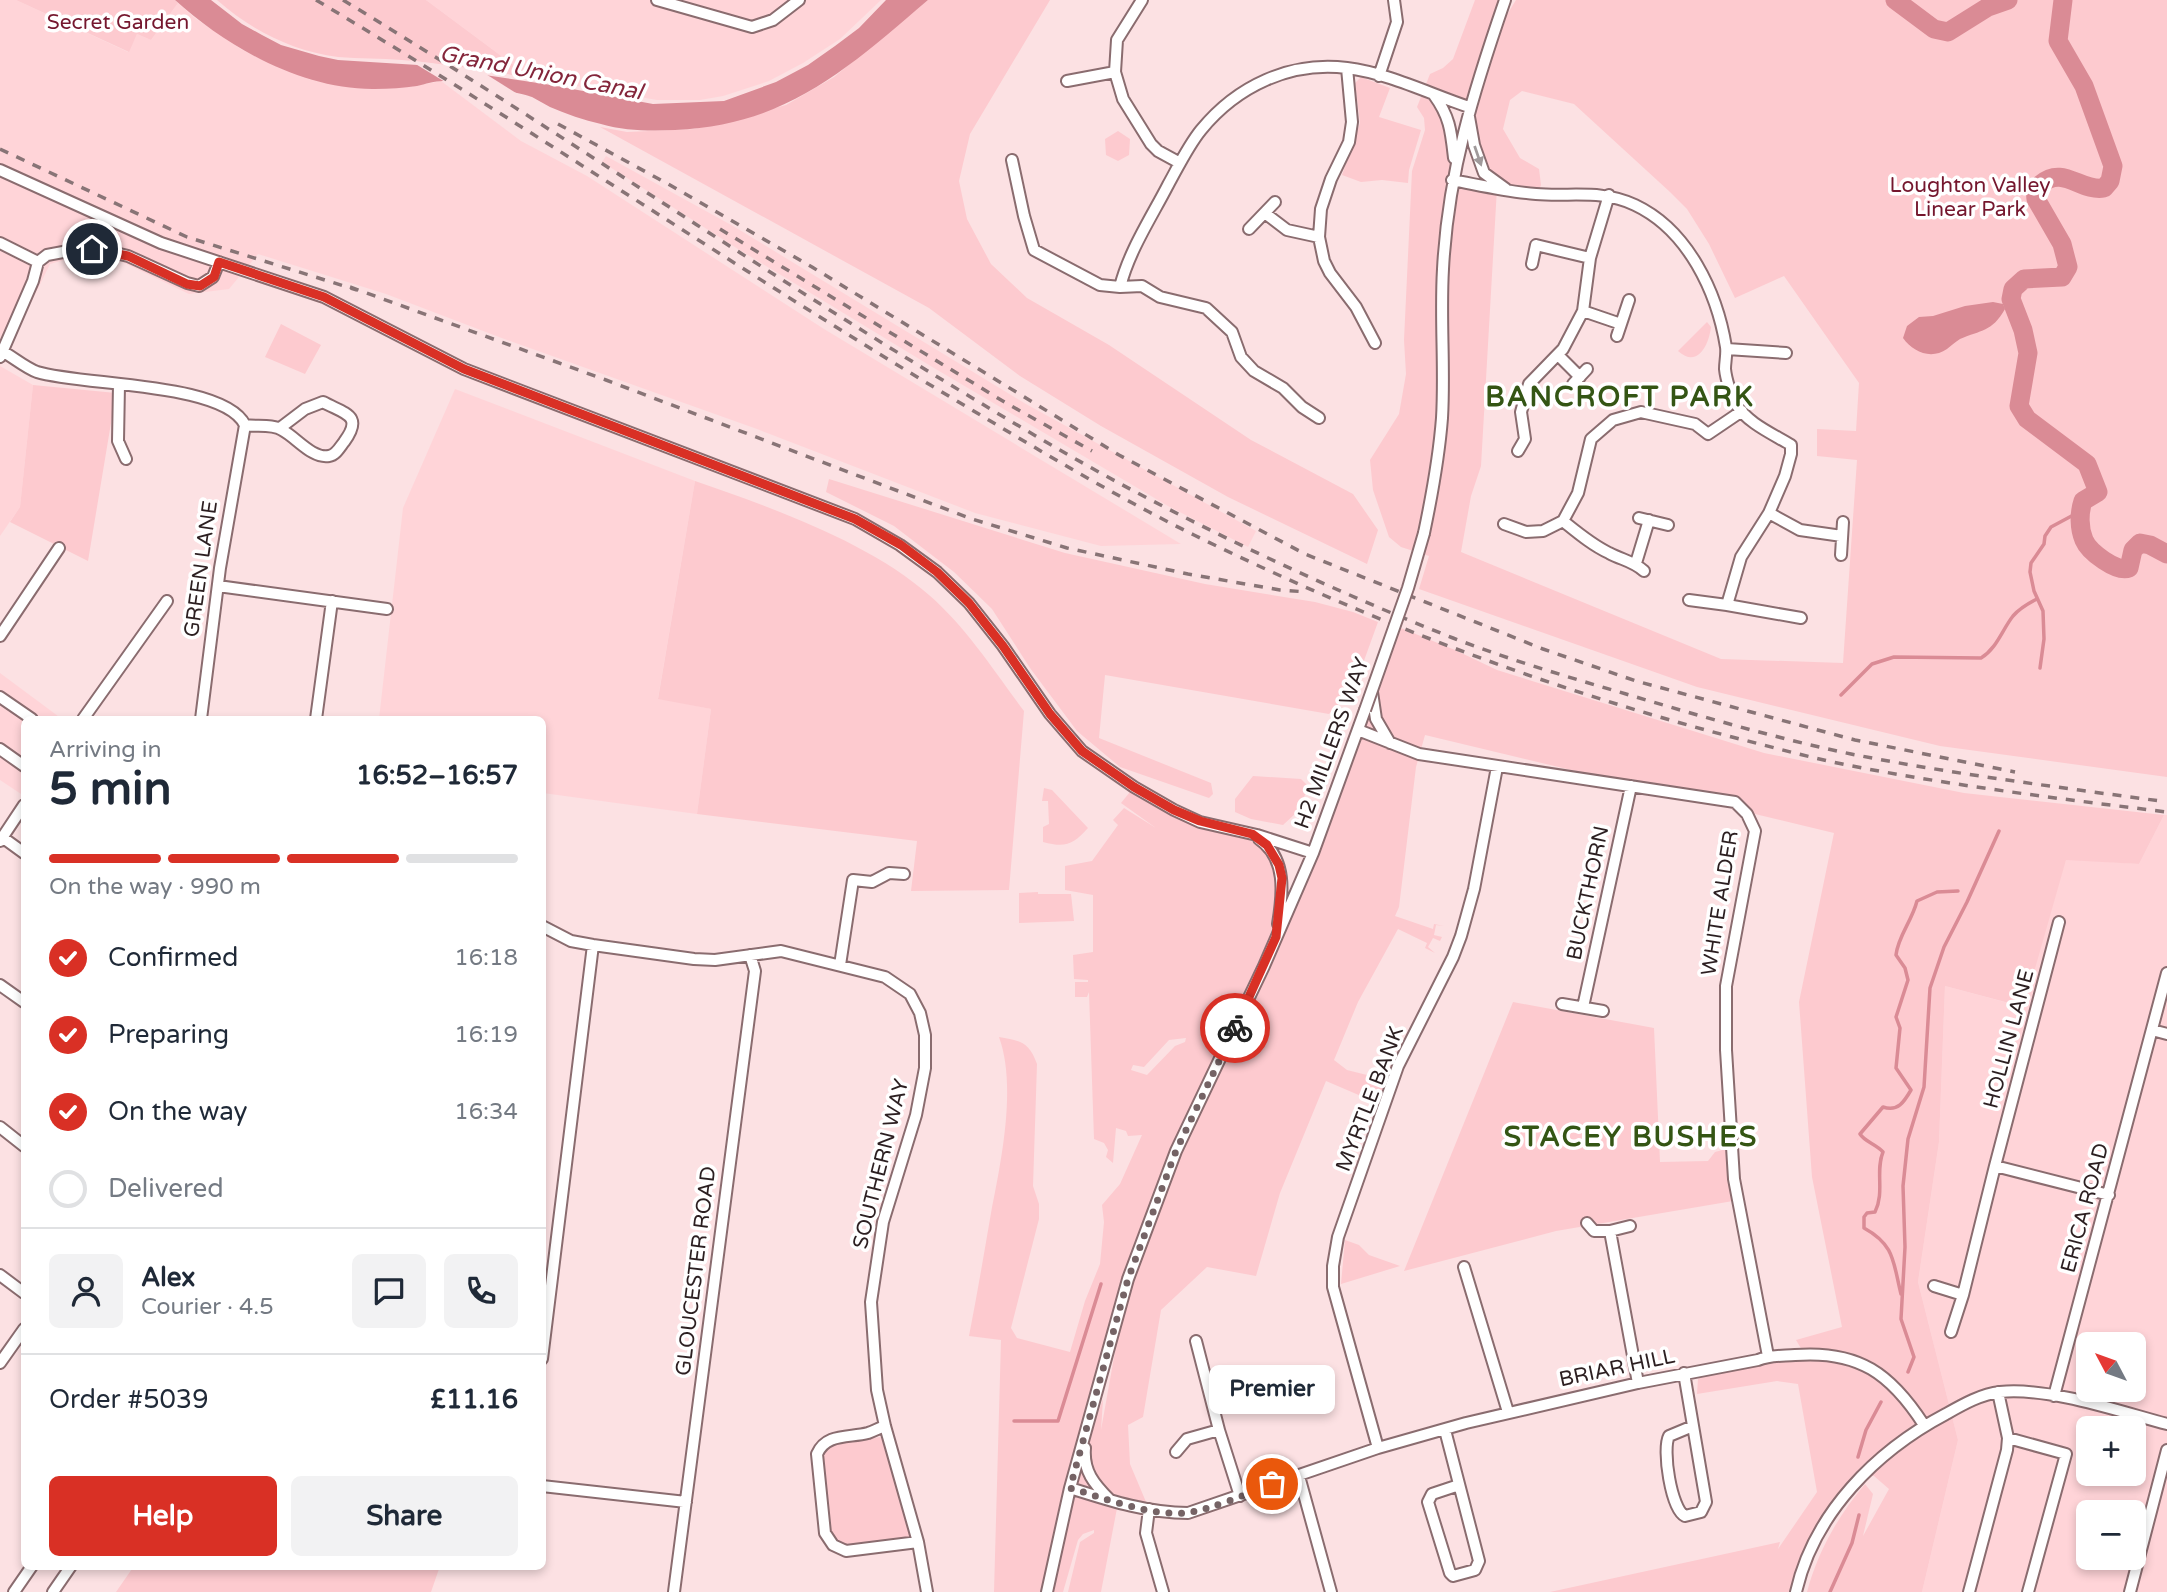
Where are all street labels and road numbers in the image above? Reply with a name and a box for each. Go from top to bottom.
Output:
street label: GREEN LANE [179,499,223,639]
street label: H2 MILLERS WAY [1289,654,1375,832]
street label: BUCKTHORN [1562,824,1614,962]
street label: WHITE ALDER [1696,829,1744,977]
street label: HOLLIN LANE [1978,967,2040,1111]
street label: MYRTLE BANK [1331,1023,1409,1175]
street label: SOUTHERN WAY [848,1076,914,1252]
street label: ERICA ROAD [2056,1140,2114,1276]
street label: GLOUCESTER ROAD [671,1165,721,1377]
street label: BRIAR HILL [1557,1344,1677,1392]

